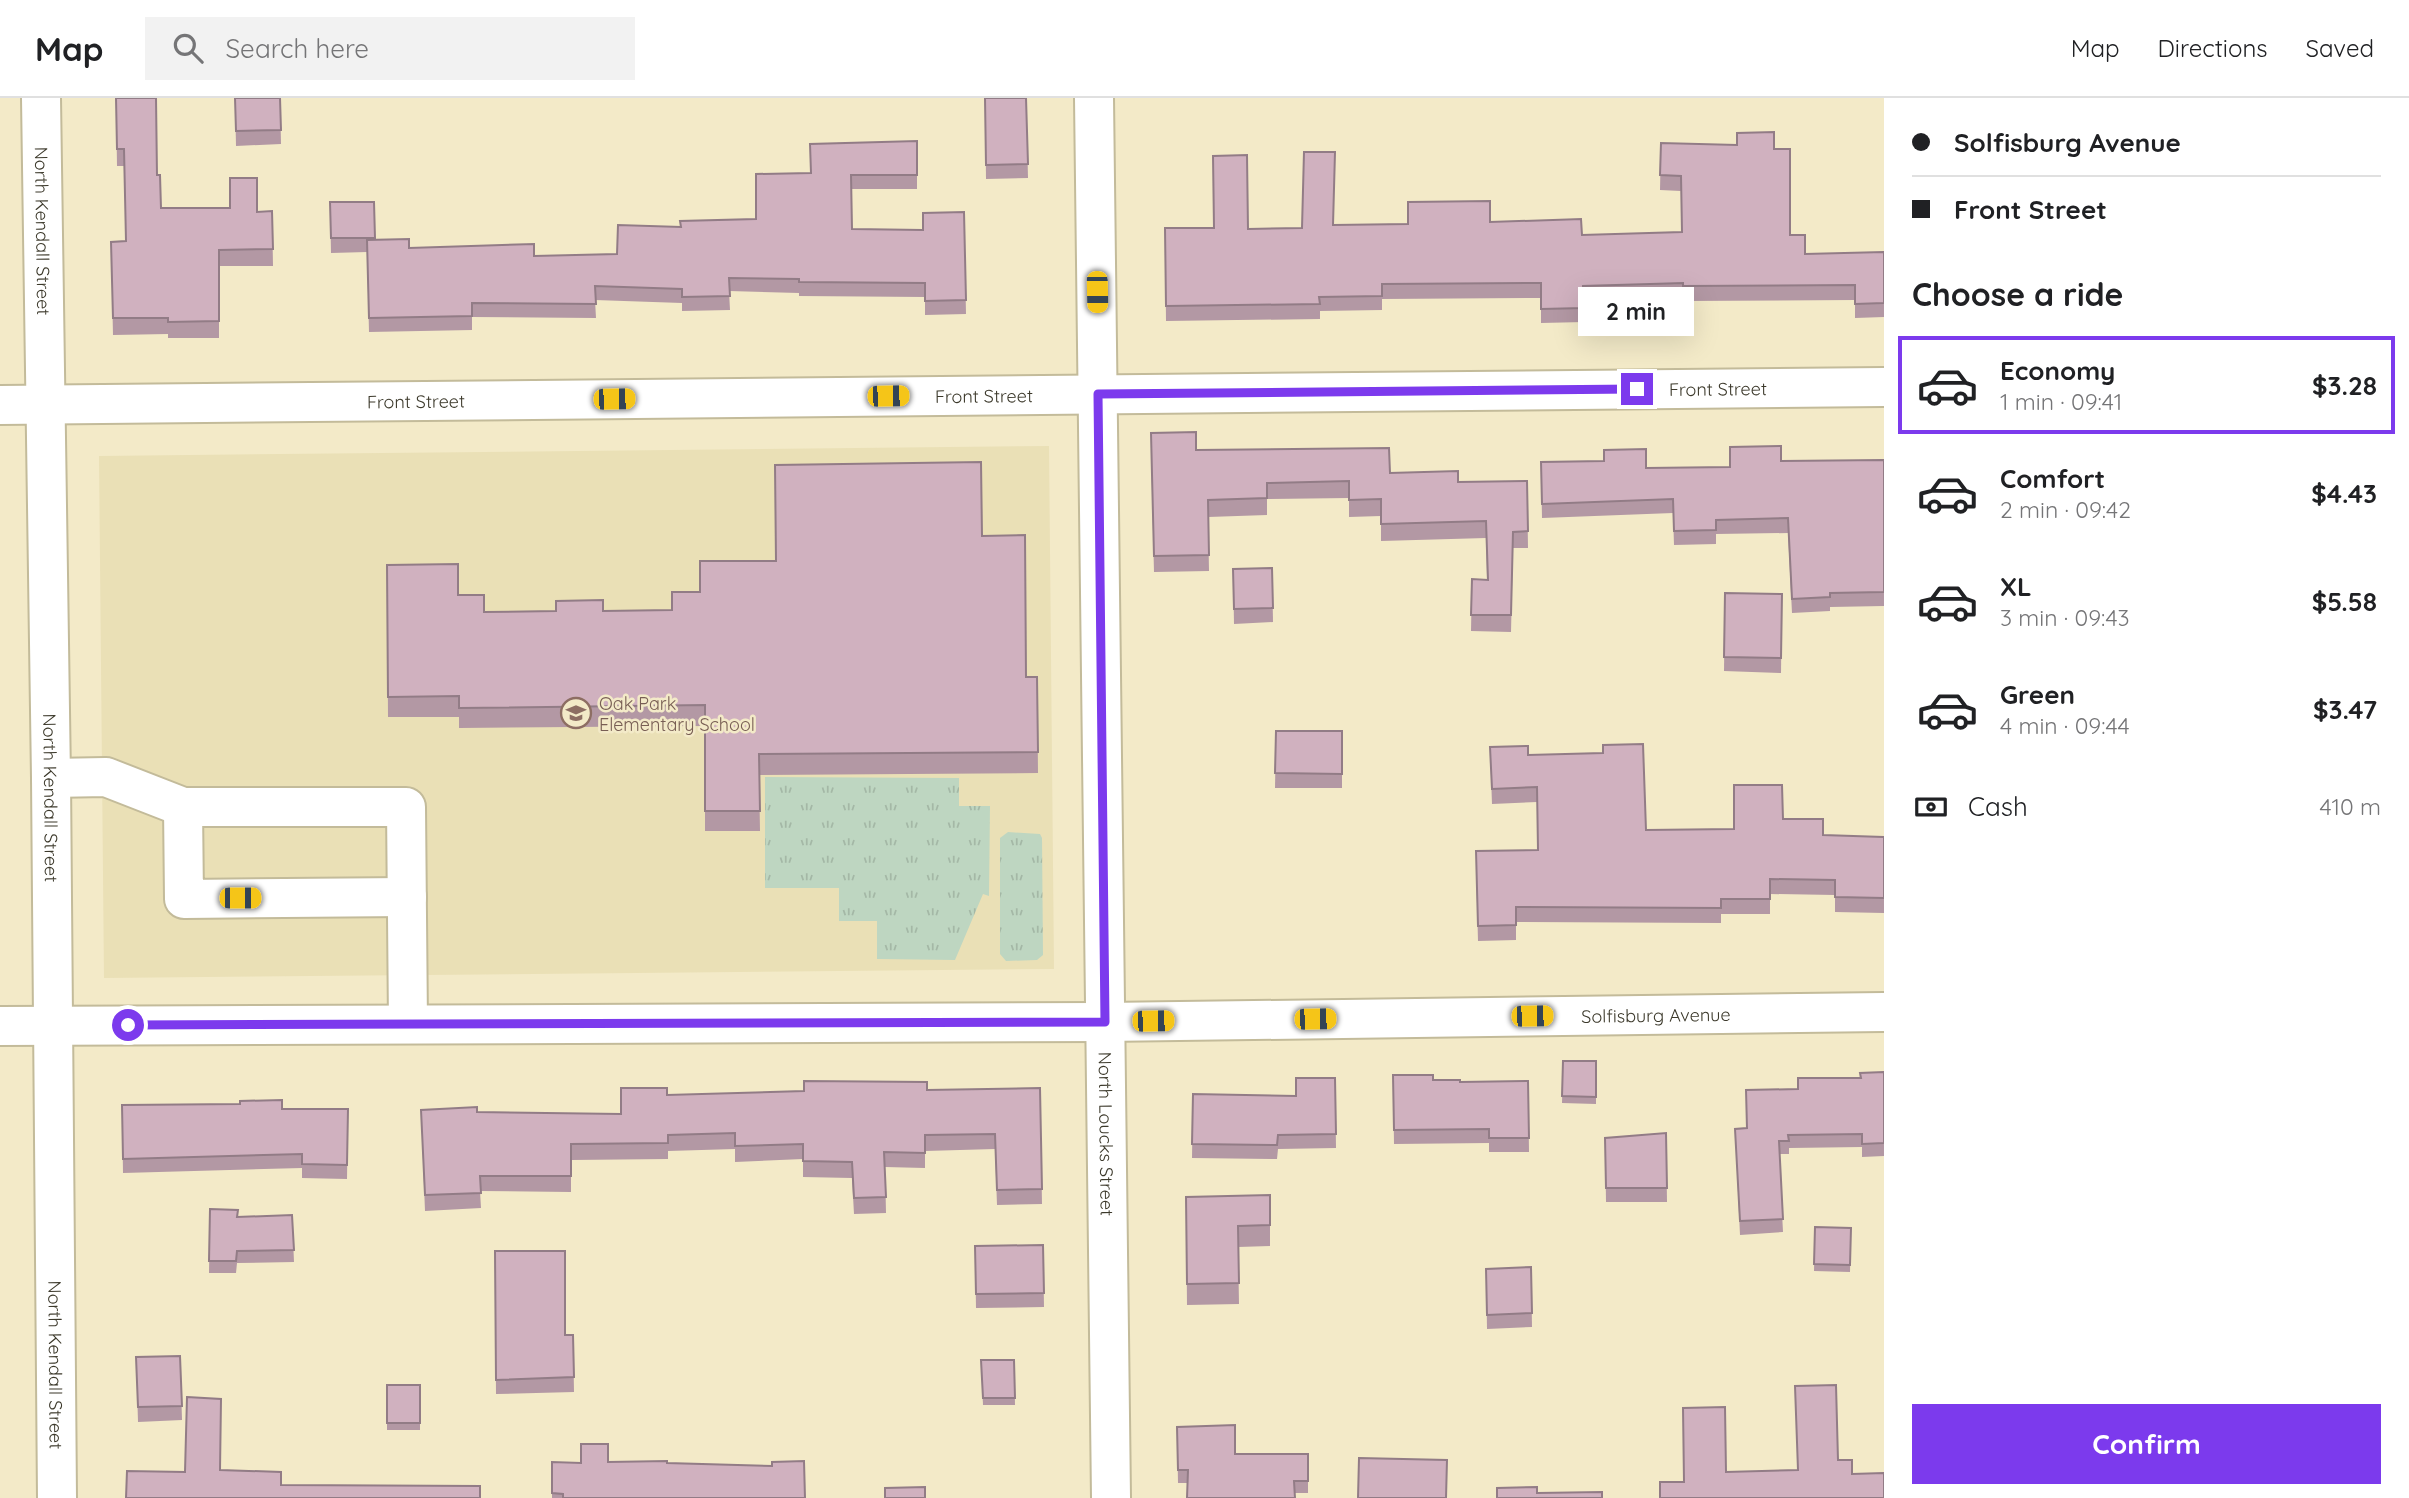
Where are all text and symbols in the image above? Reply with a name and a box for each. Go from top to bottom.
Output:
search box [145,17,635,80]
text: Map [35,28,103,69]
icon: search [169,29,207,67]
text: Search here [225,32,369,65]
text: Map [2071,33,2120,63]
text: Directions [2158,33,2268,63]
text: Saved [2306,33,2374,63]
text: Solfisburg Avenue [1954,126,2181,159]
street label: North Kendall Street [30,146,56,316]
text: Front Street [1954,193,2107,226]
car [1087,271,1108,313]
text: Choose a ride [1912,274,2124,314]
callout: 2 min [1579,288,1695,336]
text: 2 min [1606,297,1666,326]
icon: car [1916,354,1979,417]
text: Economy [2000,354,2115,387]
text: $3.28 [2312,369,2377,402]
route end [1621,373,1653,405]
street label: Front Street [1669,377,1767,401]
street label: Front Street [935,384,1033,408]
car [867,385,910,407]
text: 1 min · 09:41 [2000,387,2122,416]
car [593,388,636,410]
street label: Front Street [367,389,465,413]
icon: car [1916,462,1979,525]
text: Comfort [2000,462,2105,495]
text: $4.43 [2311,477,2377,510]
text: 2 min · 09:42 [2000,495,2131,524]
icon: car [1916,570,1979,633]
text: XL [2000,570,2032,603]
text: $5.58 [2312,585,2377,618]
text: 3 min · 09:43 [2000,603,2130,632]
icon: car [1916,678,1979,741]
text: Green [2000,678,2075,711]
place label: Oak Park Elementary School [599,692,755,736]
text: $3.47 [2313,693,2377,726]
school or university icon: Oak Park Elementary School [559,696,593,730]
text: 4 min · 09:44 [2000,711,2130,740]
street label: North Kendall Street [39,713,63,882]
icon: cash [1912,788,1950,826]
text: Cash [1968,790,2028,823]
text: 410 m [2320,792,2381,821]
car [220,888,262,909]
street label: Solfisburg Avenue [1581,1002,1731,1027]
car [1511,1005,1554,1027]
car [1294,1008,1337,1030]
route start [112,1009,144,1041]
car [1132,1010,1175,1032]
street label: North Loucks Street [1094,1052,1119,1216]
street label: North Kendall Street [44,1280,68,1449]
button: Confirm [1912,1404,2381,1484]

